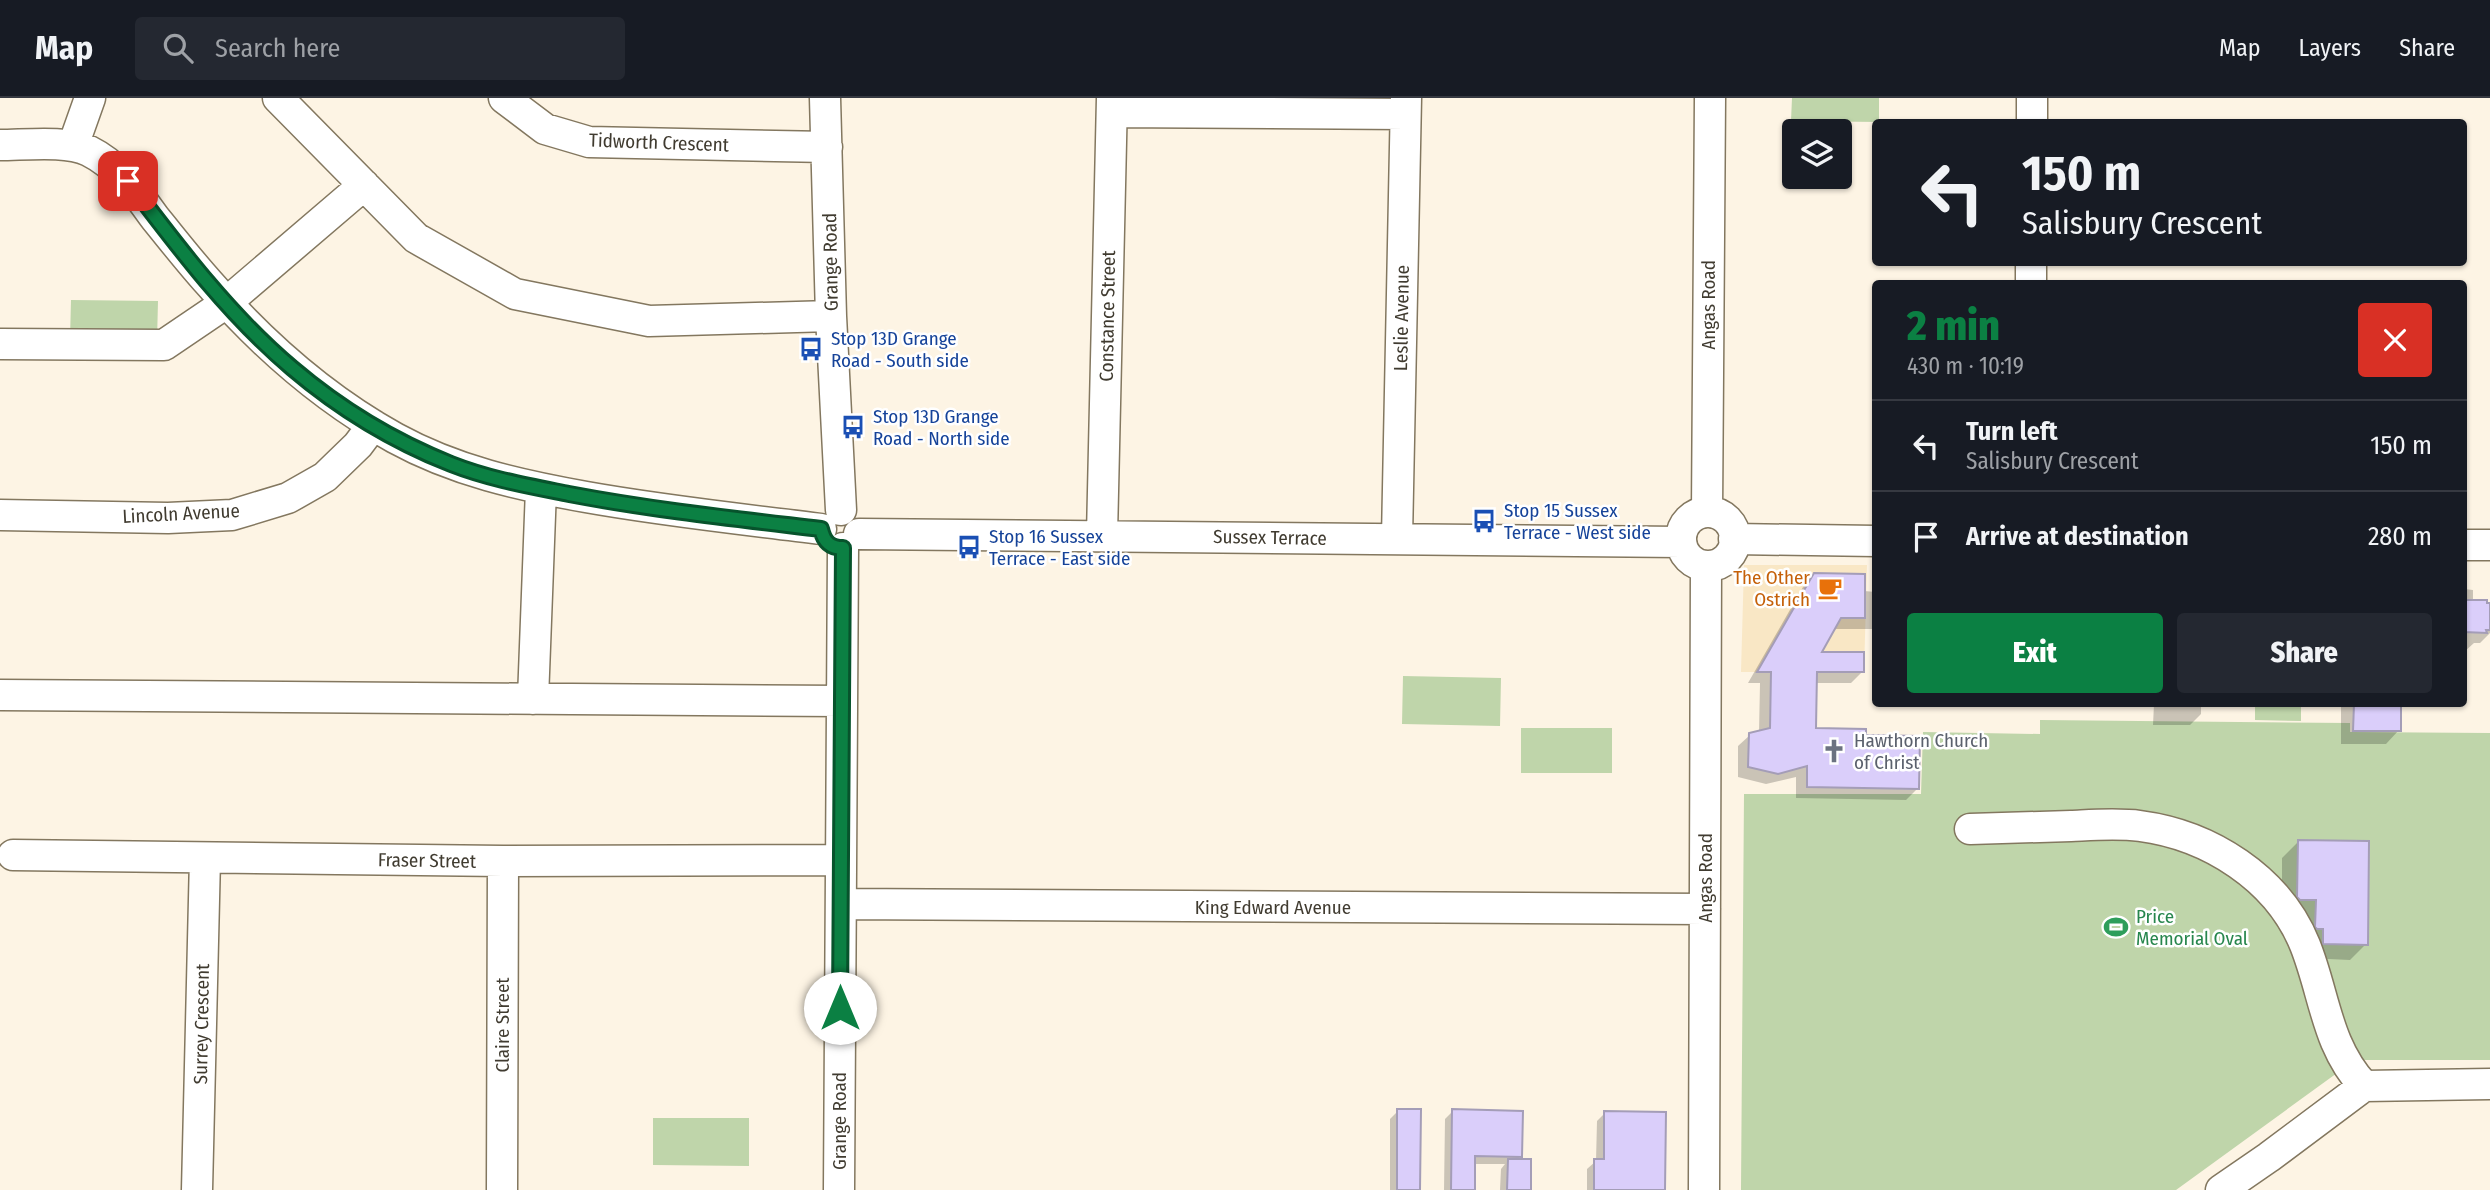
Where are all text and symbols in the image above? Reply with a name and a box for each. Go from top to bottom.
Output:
search box [135,17,625,80]
text: Map [35,28,93,68]
icon: search [159,29,197,67]
text: Search here [215,33,340,64]
text: Map [2219,34,2261,62]
text: Layers [2299,34,2361,62]
text: Share [2399,34,2455,62]
map controls [1782,119,1852,189]
button: layers [1782,119,1852,189]
street label: Tidworth Crescent [589,129,730,156]
text: 150 m [2022,144,2141,203]
icon: left [1907,147,1998,238]
pin [98,151,158,211]
icon: arrive [109,162,147,200]
text: Salisbury Crescent [2022,204,2262,242]
street label: Grange Road [818,213,843,311]
street label: Constance Street [1095,249,1120,382]
street label: Angas Road [1697,260,1720,350]
street label: Leslie Avenue [1389,265,1414,371]
text: 2 min [1907,301,2000,351]
button: close [2358,303,2432,377]
place label: Stop 13D Grange Road - South side [831,327,969,372]
bus stop icon: Stop 13D Grange Road - South side [797,335,825,363]
text: 430 m · 10:19 [1907,352,2024,380]
place label: Stop 13D Grange Road - North side [873,405,1010,450]
bus stop icon: Stop 13D Grange Road - North side [839,413,867,441]
text: Turn left [1966,416,2058,447]
icon: left [1907,427,1945,465]
text: 150 m [2370,430,2432,461]
text: Salisbury Crescent [1966,447,2138,475]
street label: Lincoln Avenue [122,499,240,528]
place label: Stop 15 Sussex Terrace - West side [1504,499,1651,544]
bus stop icon: Stop 15 Sussex Terrace - West side [1470,507,1498,535]
icon: arrive [1907,518,1945,556]
text: Arrive at destination [1966,521,2189,552]
text: 280 m [2368,521,2432,552]
place label: Stop 16 Sussex Terrace - East side [989,525,1130,570]
street label: Sussex Terrace [1213,525,1327,550]
bus stop icon: Stop 16 Sussex Terrace - East side [955,533,983,561]
place label: The Other Ostrich [1733,566,1810,611]
cafe icon: The Other Ostrich [1816,574,1844,602]
button: Exit [1907,613,2163,693]
button: Share [2177,613,2432,693]
place label: Hawthorn Church of Christ [1854,729,1988,774]
church icon: Hawthorn Church of Christ [1820,737,1848,765]
street label: Angas Road [1694,833,1717,923]
street label: Fraser Street [378,848,477,873]
street label: King Edward Avenue [1195,896,1351,919]
place label: Price Memorial Oval [2136,905,2248,950]
sports icon: Price Memorial Oval [2102,913,2130,941]
street label: Surrey Crescent [189,963,214,1085]
position arrow [803,971,877,1045]
street label: Claire Street [491,977,514,1073]
street label: Grange Road [828,1072,851,1170]

